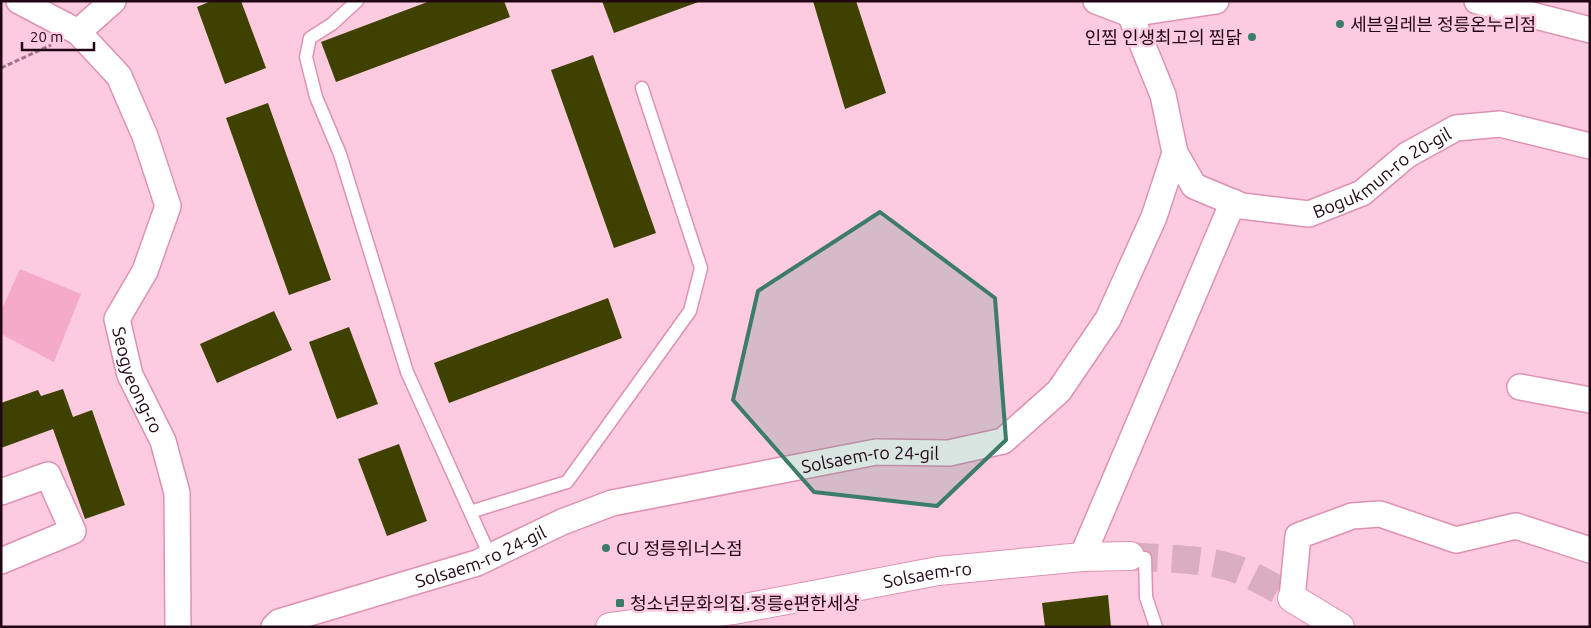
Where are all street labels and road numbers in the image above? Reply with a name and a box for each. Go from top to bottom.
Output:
street label: Bogukmun-ro 20-gil [1310,123,1454,222]
street label: Seogyeong-ro [109,325,167,436]
street label: Solsaem-ro 24-gil [800,442,939,476]
street label: Solsaem-ro 24-gil [413,521,549,591]
street label: Solsaem-ro [881,558,973,591]

